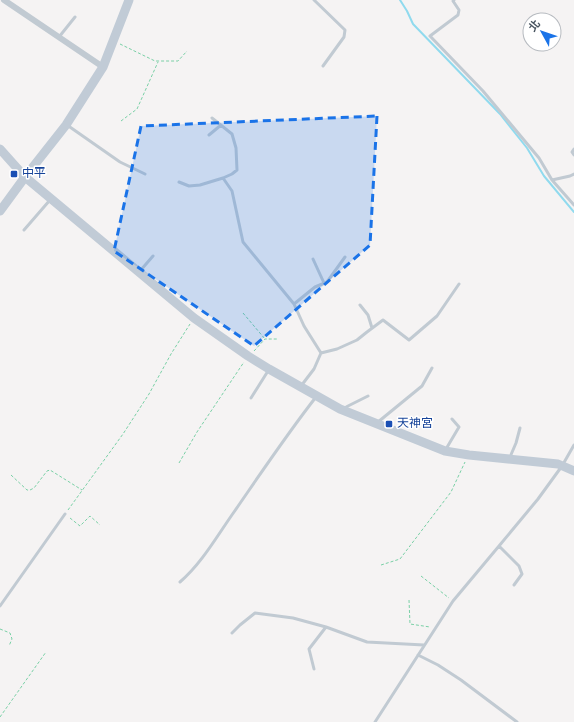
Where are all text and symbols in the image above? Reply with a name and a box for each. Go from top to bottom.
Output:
north arrow [522,12,562,52]
text: 北 [526,18,544,35]
place label: 中平 [22,166,46,182]
marker: 中平 [9,169,19,179]
place label: 天神宮 [397,416,433,432]
marker: 天神宮 [384,419,394,429]

